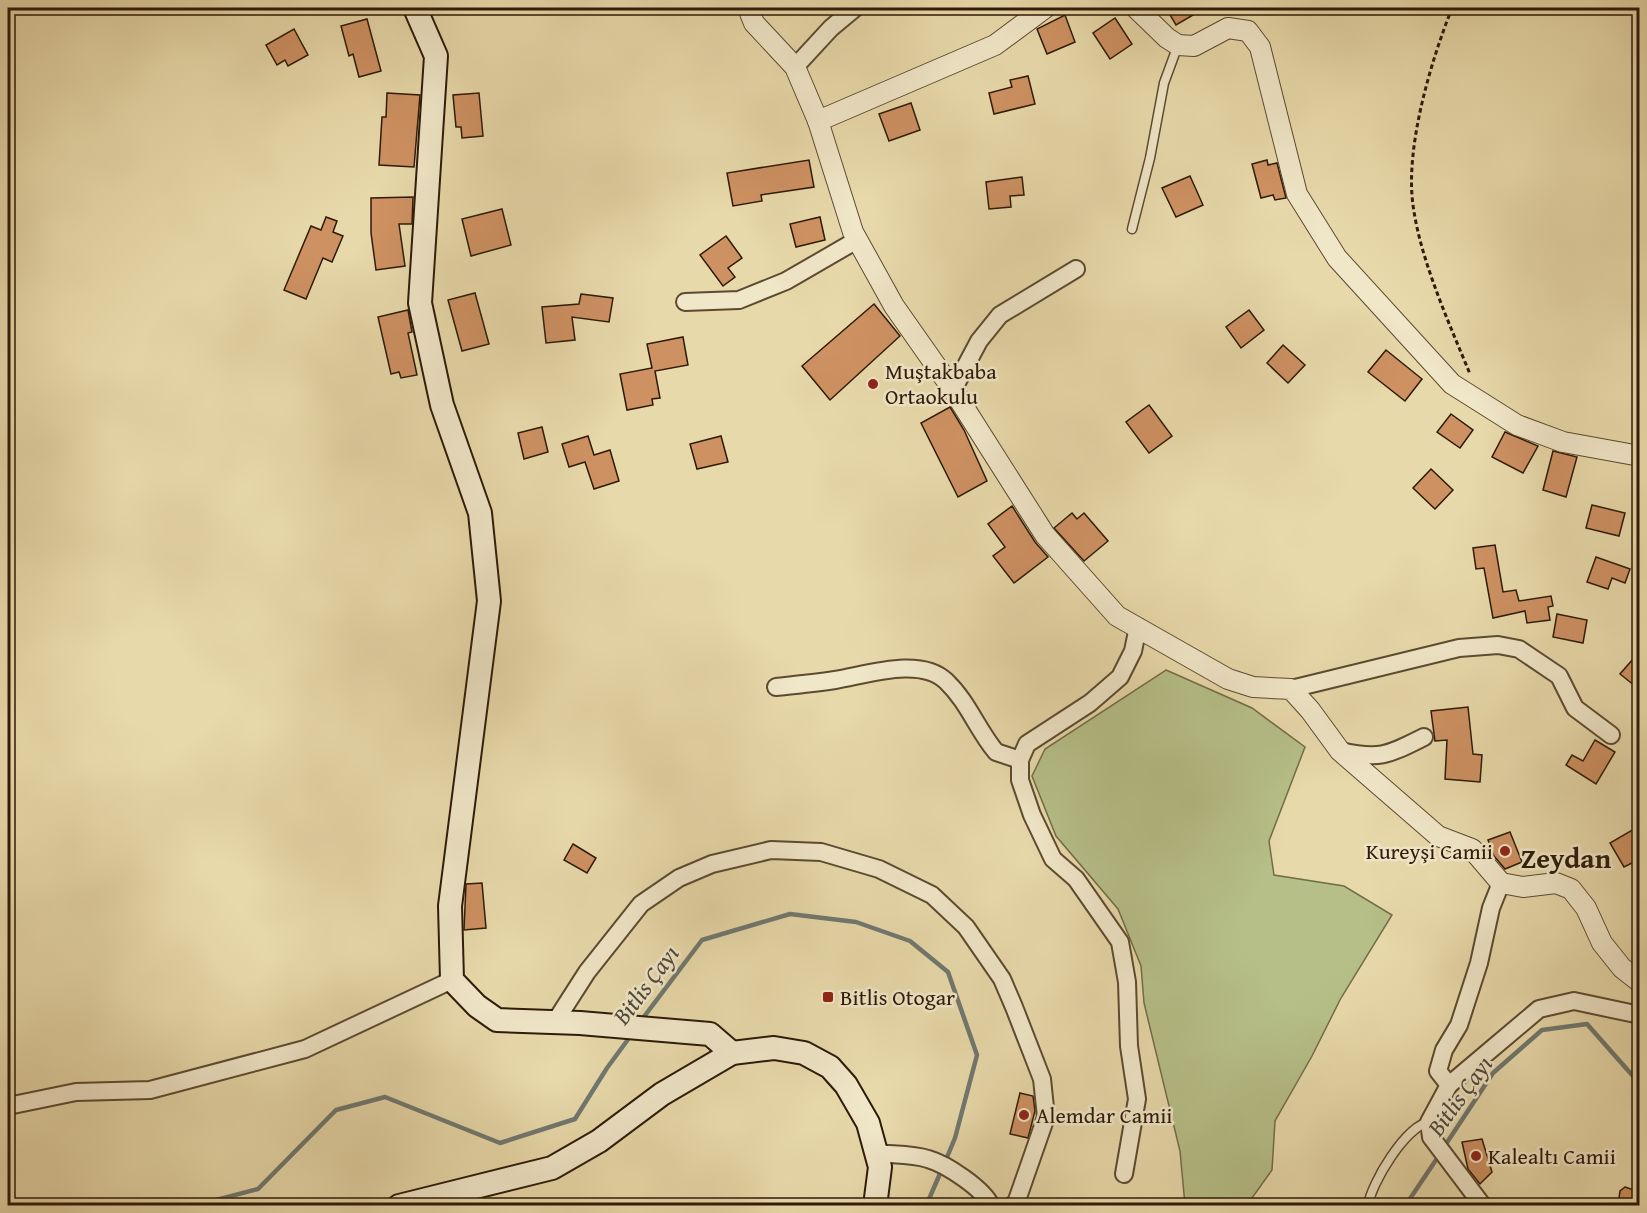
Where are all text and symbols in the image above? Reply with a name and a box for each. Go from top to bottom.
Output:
place label: Muştakbaba Ortaokulu [885,355,997,412]
marker: Muştakbaba Ortaokulu [866,377,880,391]
place label: Kureyşi Camii [1366,835,1493,867]
district label: Zeydan [1521,837,1612,878]
marker: Kureyşi Camii [1498,844,1512,858]
water label: Bitlis Çayı [603,938,687,1033]
place label: Bitlis Otogar [840,981,955,1013]
marker: Bitlis Otogar [821,990,835,1004]
water label: Bitlis Çayı [1418,1048,1501,1144]
place label: Alemdar Camii [1036,1099,1173,1131]
marker: Alemdar Camii [1017,1108,1031,1122]
place label: Kalealtı Camii [1488,1140,1616,1172]
marker: Kalealtı Camii [1469,1149,1483,1163]

